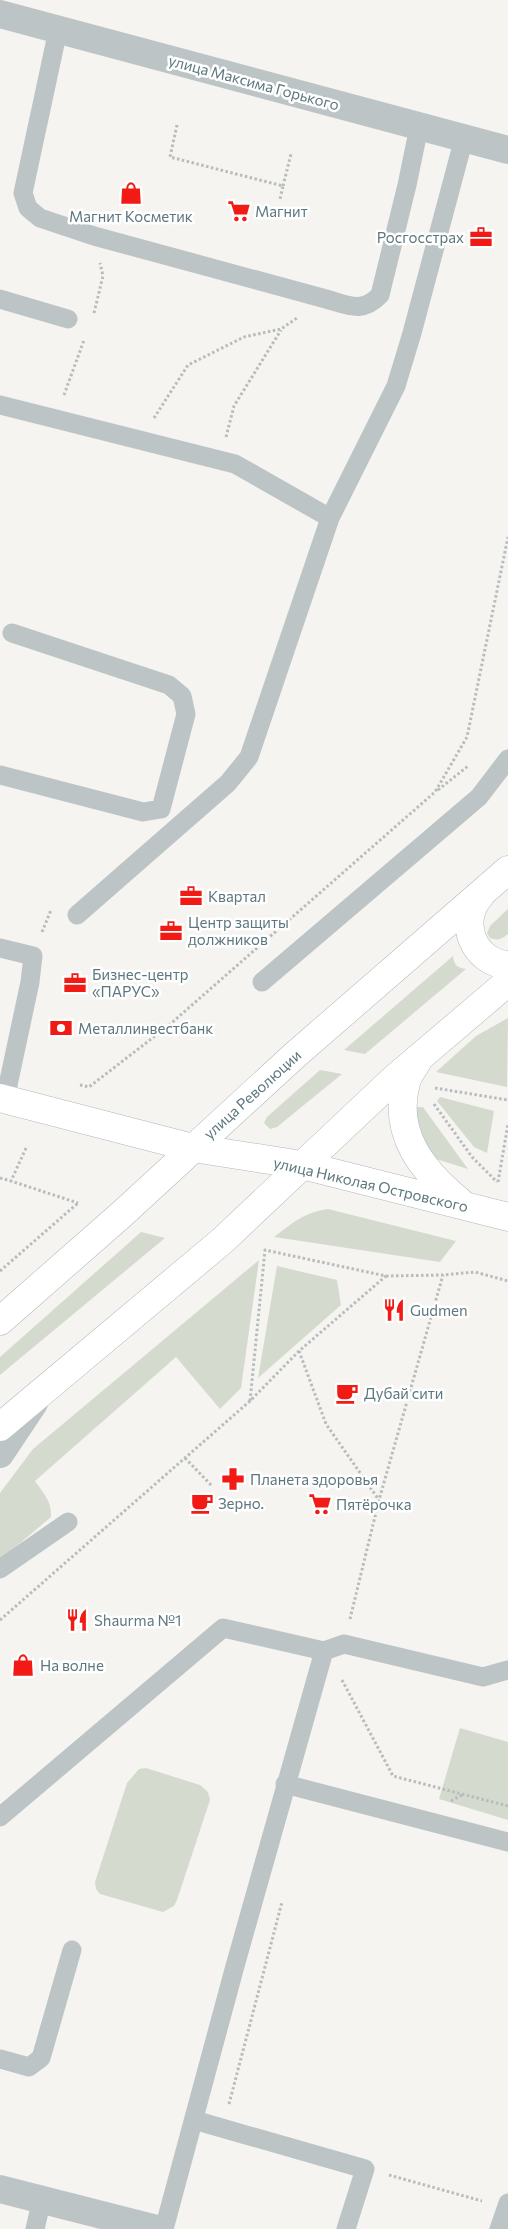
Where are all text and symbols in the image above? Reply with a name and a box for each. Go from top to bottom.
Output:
street label: улица Максима Горького [167,51,341,113]
shop icon: Магнит Косметик [118,180,144,206]
supermarket icon: Магнит [226,198,252,224]
place label: Магнит [255,202,308,220]
place label: Магнит Косметик [69,207,193,225]
office icon: Росгосстрах [468,224,494,250]
place label: Росгосстрах [377,228,464,246]
office icon: Квартал [178,883,204,909]
place label: Квартал [208,887,266,905]
place label: Центр защиты должников [188,913,289,948]
office icon: Центр защиты должников [158,918,184,944]
place label: Бизнес-центр «ПАРУС» [92,965,188,1000]
office icon: Бизнес-центр «ПАРУС» [62,970,88,996]
bank icon: Металлинвестбанк [48,1015,74,1041]
place label: Металлинвестбанк [78,1019,213,1037]
street label: улица Революции [200,1046,304,1142]
street label: улица Николая Островского [272,1153,470,1215]
restaurant icon: Gudmen [381,1297,407,1323]
place label: Gudmen [410,1301,468,1319]
cafe icon: Дубай сити [334,1380,360,1406]
place label: Дубай сити [364,1384,443,1402]
pharmacy icon: Планета здоровья [220,1466,246,1492]
place label: Планета здоровья [250,1470,378,1488]
cafe icon: Зерно. [189,1490,215,1516]
supermarket icon: Пятёрочка [307,1491,333,1517]
place label: Зерно. [218,1494,264,1512]
place label: Пятёрочка [336,1495,411,1513]
restaurant icon: Shaurma №1 [64,1607,90,1633]
place label: Shaurma №1 [94,1611,181,1629]
shop icon: На волне [10,1652,36,1678]
place label: На волне [40,1656,104,1674]

